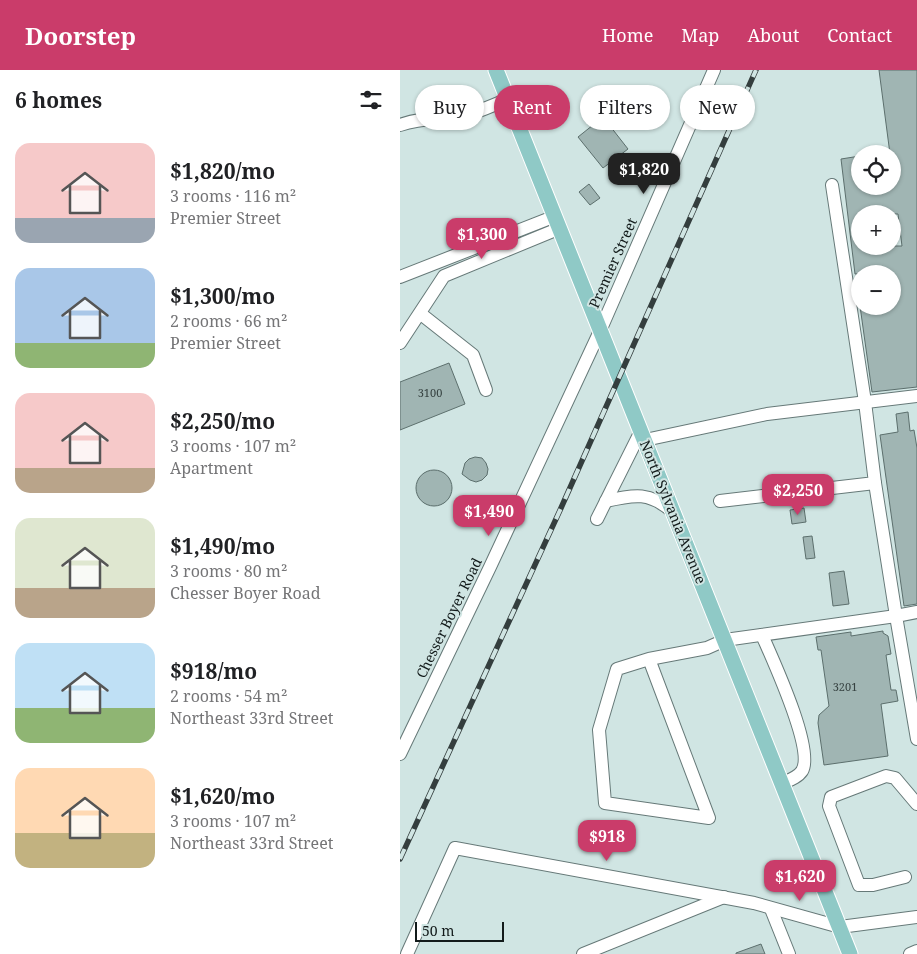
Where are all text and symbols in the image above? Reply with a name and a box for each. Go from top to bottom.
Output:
text: Doorstep [25,19,136,52]
text: Home [602,23,653,47]
text: Map [681,23,719,47]
text: About [747,23,799,47]
text: Contact [827,23,892,47]
chip: Buy [415,85,484,130]
chip: Rent [494,85,570,130]
chip: Filters [580,85,670,130]
chip: New [680,85,755,130]
text: 6 homes [15,86,102,114]
icon: filters [357,86,385,114]
map controls [851,145,901,315]
button: locate [851,145,901,195]
pin: $1,820 [603,152,685,195]
text: $1,820/mo [170,157,275,185]
text: $1,820 [619,158,669,180]
icon: home [55,163,115,223]
text: 3 rooms · 116 m² [170,185,296,207]
button: + [851,205,901,255]
text: Premier Street [170,207,281,229]
street label: Premier Street [584,215,641,311]
pin: $1,300 [441,218,523,260]
text: $1,300 [457,223,507,245]
button: − [851,265,901,315]
text: $1,300/mo [170,282,275,310]
icon: home [55,288,115,348]
text: 2 rooms · 66 m² [170,310,287,332]
text: Premier Street [170,332,281,354]
house number: 3100 [418,385,442,400]
text: $2,250/mo [170,407,275,435]
icon: home [55,413,115,473]
text: 3 rooms · 107 m² [170,435,296,457]
street label: North Sylvania Avenue [636,437,711,587]
text: Apartment [170,457,253,479]
pin: $2,250 [757,474,839,516]
text: $2,250 [773,479,823,501]
pin: $1,490 [448,494,530,537]
text: $1,490 [464,500,514,522]
text: $1,490/mo [170,532,275,560]
icon: home [55,538,115,598]
street label: Chesser Boyer Road [411,554,486,681]
text: 3 rooms · 80 m² [170,560,287,582]
text: Chesser Boyer Road [170,582,320,604]
text: $918/mo [170,657,257,685]
icon: home [55,663,115,723]
house number: 3201 [833,679,857,694]
text: 2 rooms · 54 m² [170,685,287,707]
text: Northeast 33rd Street [170,707,333,729]
text: $1,620/mo [170,782,275,810]
icon: home [55,788,115,848]
text: 3 rooms · 107 m² [170,810,296,832]
pin: $918 [577,820,637,862]
text: $918 [589,825,625,847]
text: Northeast 33rd Street [170,832,333,854]
pin: $1,620 [759,860,841,902]
text: $1,620 [775,865,825,887]
scale bar [415,919,504,942]
text: 50 m [422,921,455,940]

